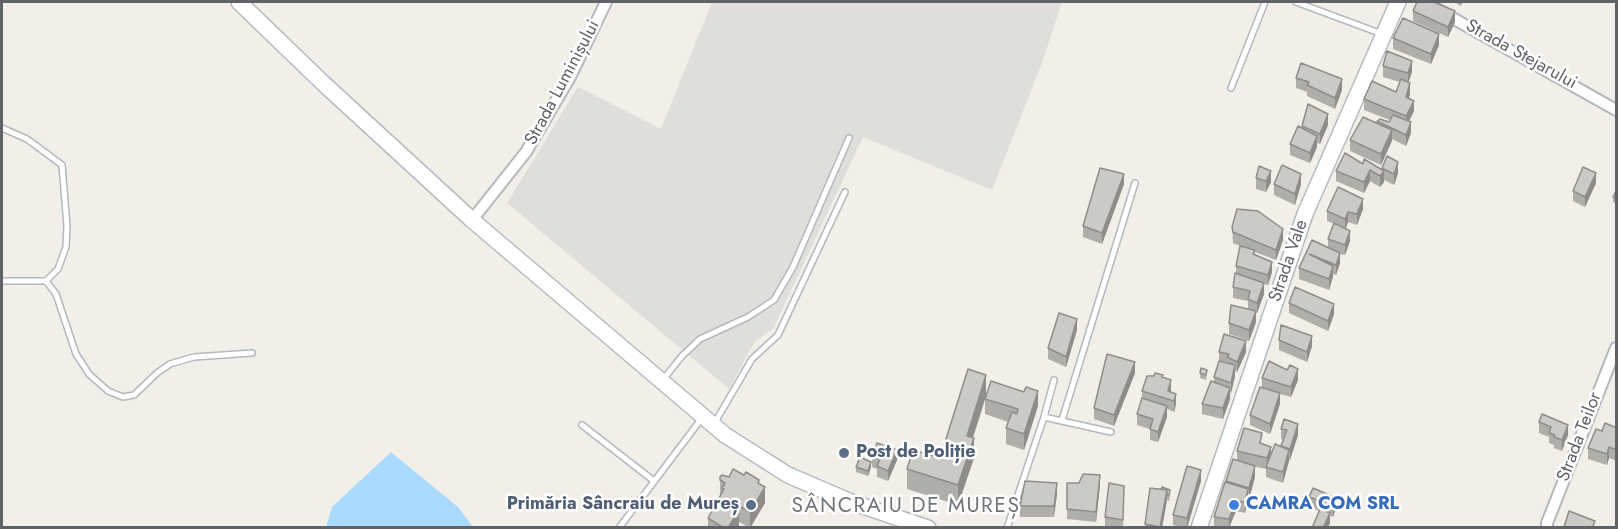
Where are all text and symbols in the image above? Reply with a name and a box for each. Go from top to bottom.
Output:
street label: Strada Stejarului [1462,16,1580,94]
street label: Strada Luminișului [521,17,605,149]
street label: Strada Vale [1265,217,1313,305]
street label: Strada Teilor [1553,389,1607,485]
place label: Post de Poliție [856,442,976,464]
marker: Post de Poliție [837,446,851,460]
place label: Primăria Sâncraiu de Mureș [507,494,739,516]
district label: SÂNCRAIU DE MUREȘ [792,494,1020,520]
place label: CAMRA COM SRL [1246,494,1399,516]
marker: Primăria Sâncraiu de Mureș [744,498,758,512]
marker: CAMRA COM SRL [1227,498,1241,512]

